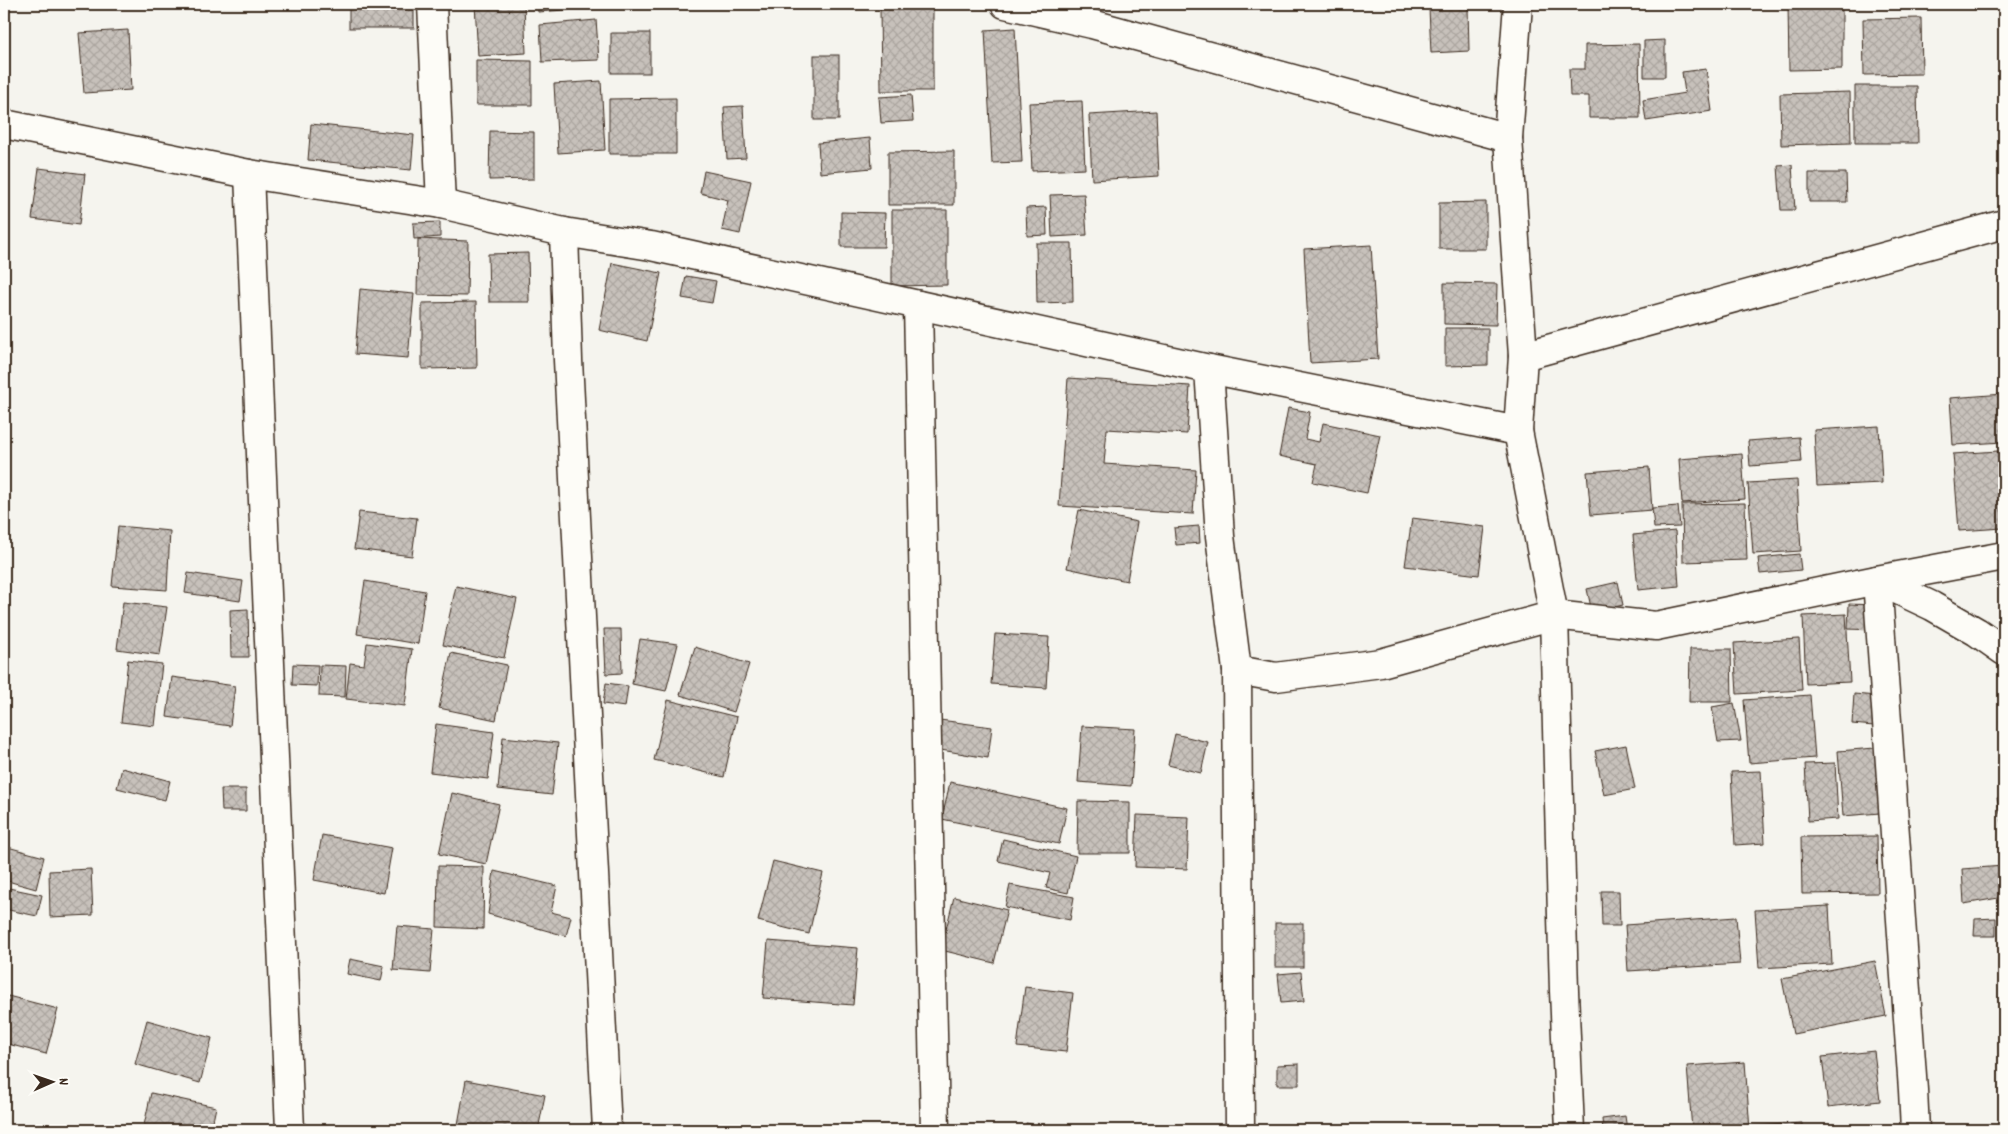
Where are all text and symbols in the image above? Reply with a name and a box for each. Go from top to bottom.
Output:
north arrow [28,1056,78,1106]
text: N [53,1078,73,1086]

